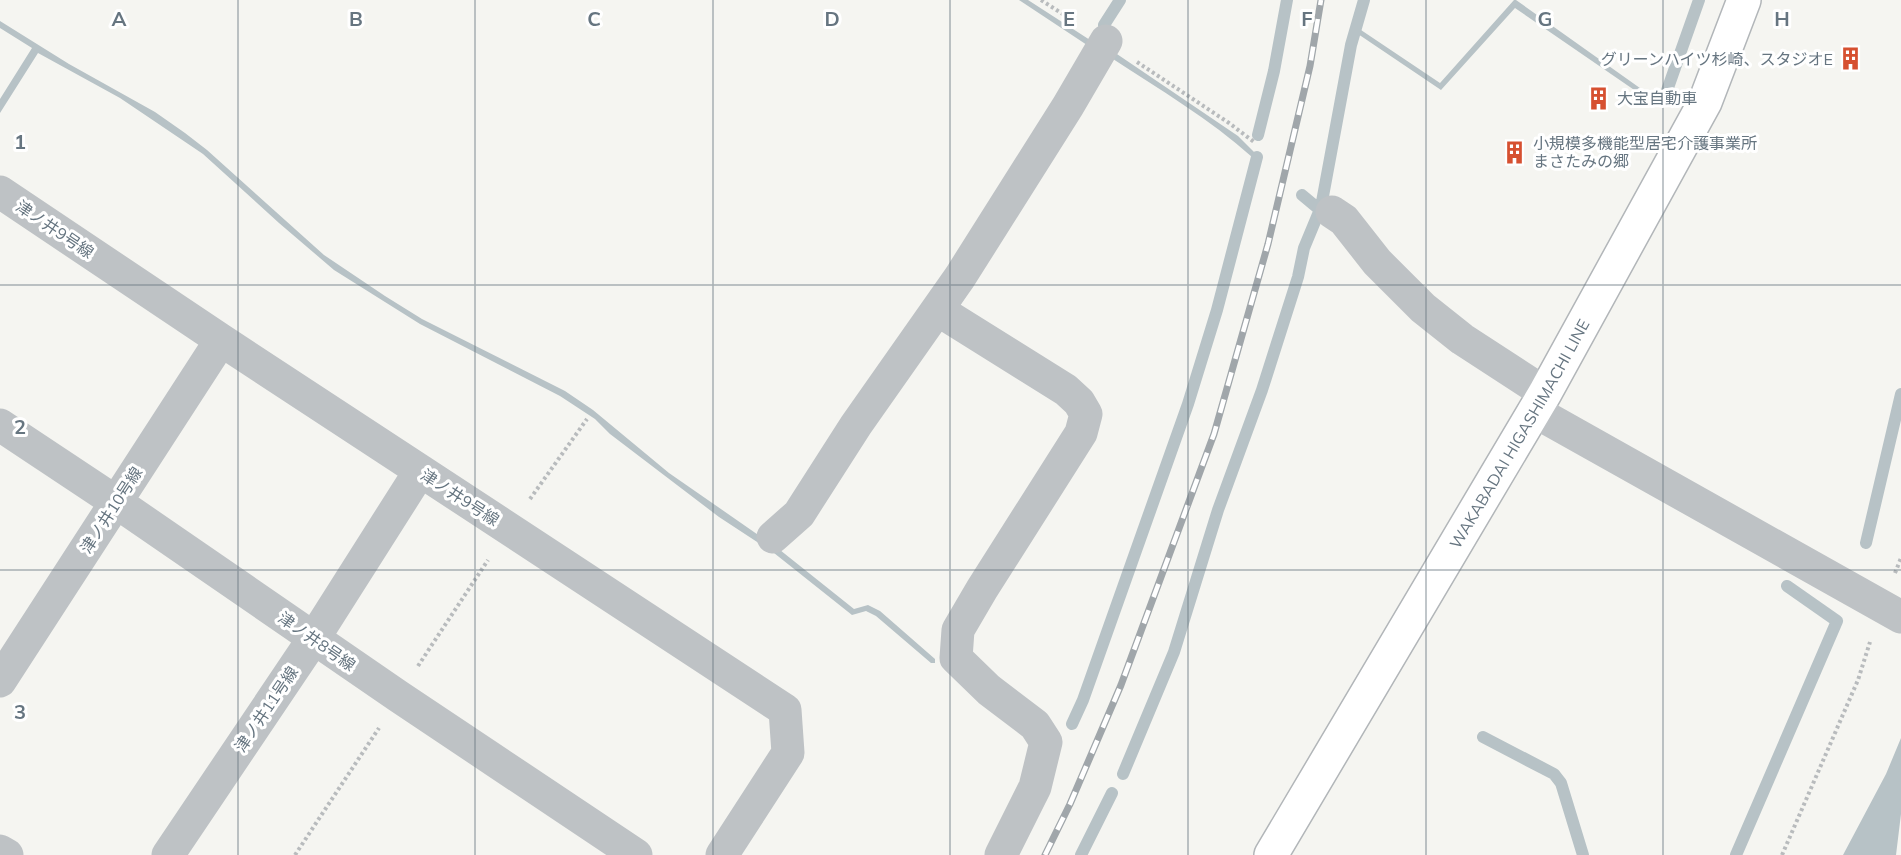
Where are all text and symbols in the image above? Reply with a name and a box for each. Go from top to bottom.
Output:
text: A [112,6,127,31]
text: B [349,6,363,31]
text: C [587,6,601,31]
text: D [824,6,840,31]
text: E [1063,6,1075,31]
text: F [1301,6,1313,31]
text: G [1538,6,1552,31]
text: H [1774,6,1790,31]
building icon: グリーンハイツ杉崎、スタジオE [1838,46,1864,72]
place label: グリーンハイツ杉崎、スタジオE [1601,49,1833,69]
building icon: 大宝自動車 [1586,85,1612,111]
place label: 大宝自動車 [1617,88,1697,108]
text: 1 [14,129,26,154]
place label: 小規模多機能型居宅介護事業所 まさたみの郷 [1533,133,1757,171]
building icon: 小規模多機能型居宅介護事業所 まさたみの郷 [1502,139,1528,165]
street label: 津ノ井9号線 [12,196,98,262]
street label: WAKABADAI HIGASHIMACHI LINE [1445,316,1594,552]
text: 2 [14,414,26,439]
street label: 津ノ井10号線 [76,463,146,557]
street label: 津ノ井9号線 [417,464,503,530]
street label: 津ノ井8号線 [275,607,359,675]
street label: 津ノ井11号線 [230,662,302,756]
text: 3 [14,699,26,724]

